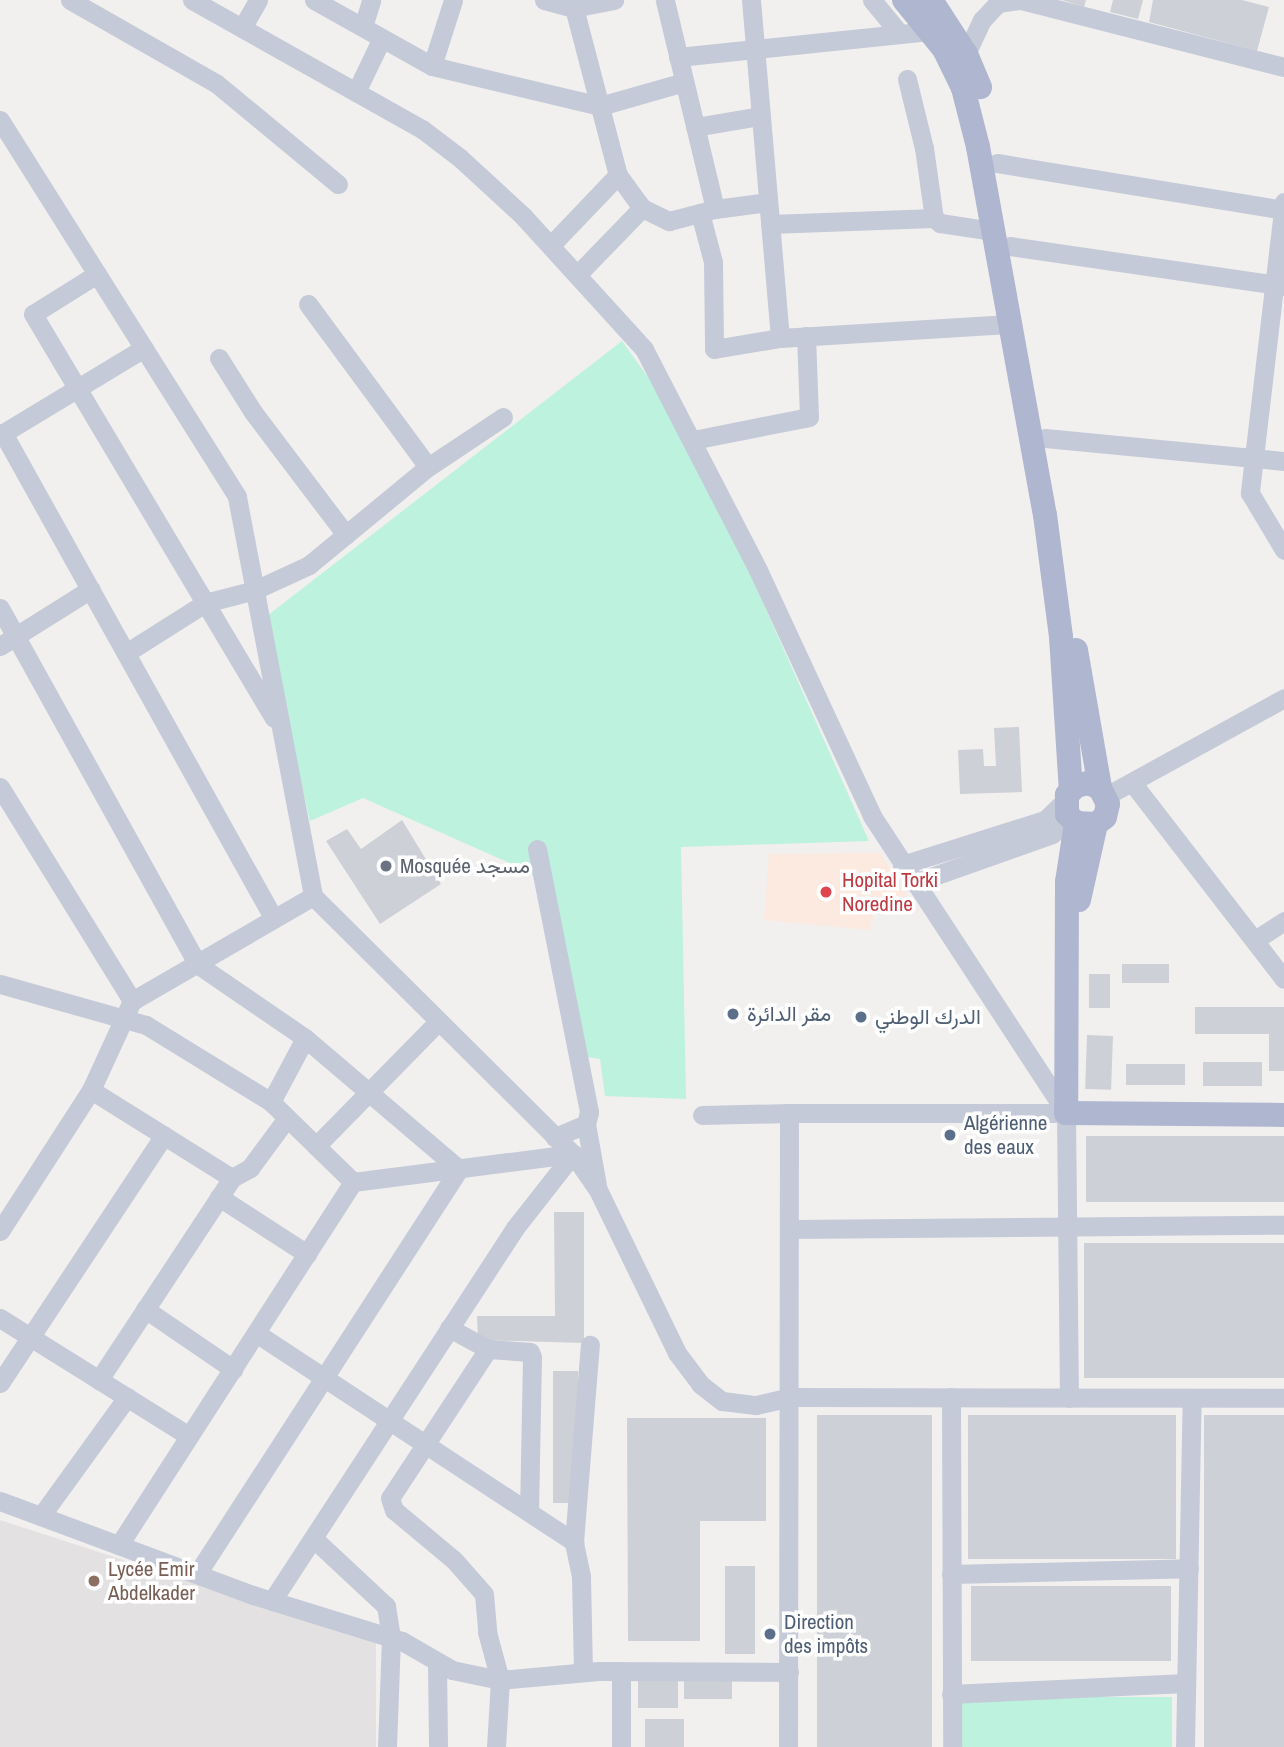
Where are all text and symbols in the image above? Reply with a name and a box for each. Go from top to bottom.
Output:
place label: Mosquée مسجد [400,853,530,879]
marker: Mosquée مسجد [378,858,394,874]
place label: Hopital Torki Noredine [842,867,939,917]
marker: Hopital Torki Noredine [816,882,836,902]
place label: مقر الدائرة [747,1001,831,1027]
place label: الدرك الوطني [875,1004,981,1030]
marker: مقر الدائرة [725,1006,741,1022]
marker: الدرك الوطني [853,1009,869,1025]
place label: Algérienne des eaux [964,1110,1047,1160]
marker: Algérienne des eaux [942,1127,958,1143]
place label: Lycée Emir Abdelkader [108,1556,195,1606]
marker: Lycée Emir Abdelkader [86,1573,102,1589]
place label: Direction des impôts [784,1609,868,1659]
marker: Direction des impôts [762,1626,778,1642]

